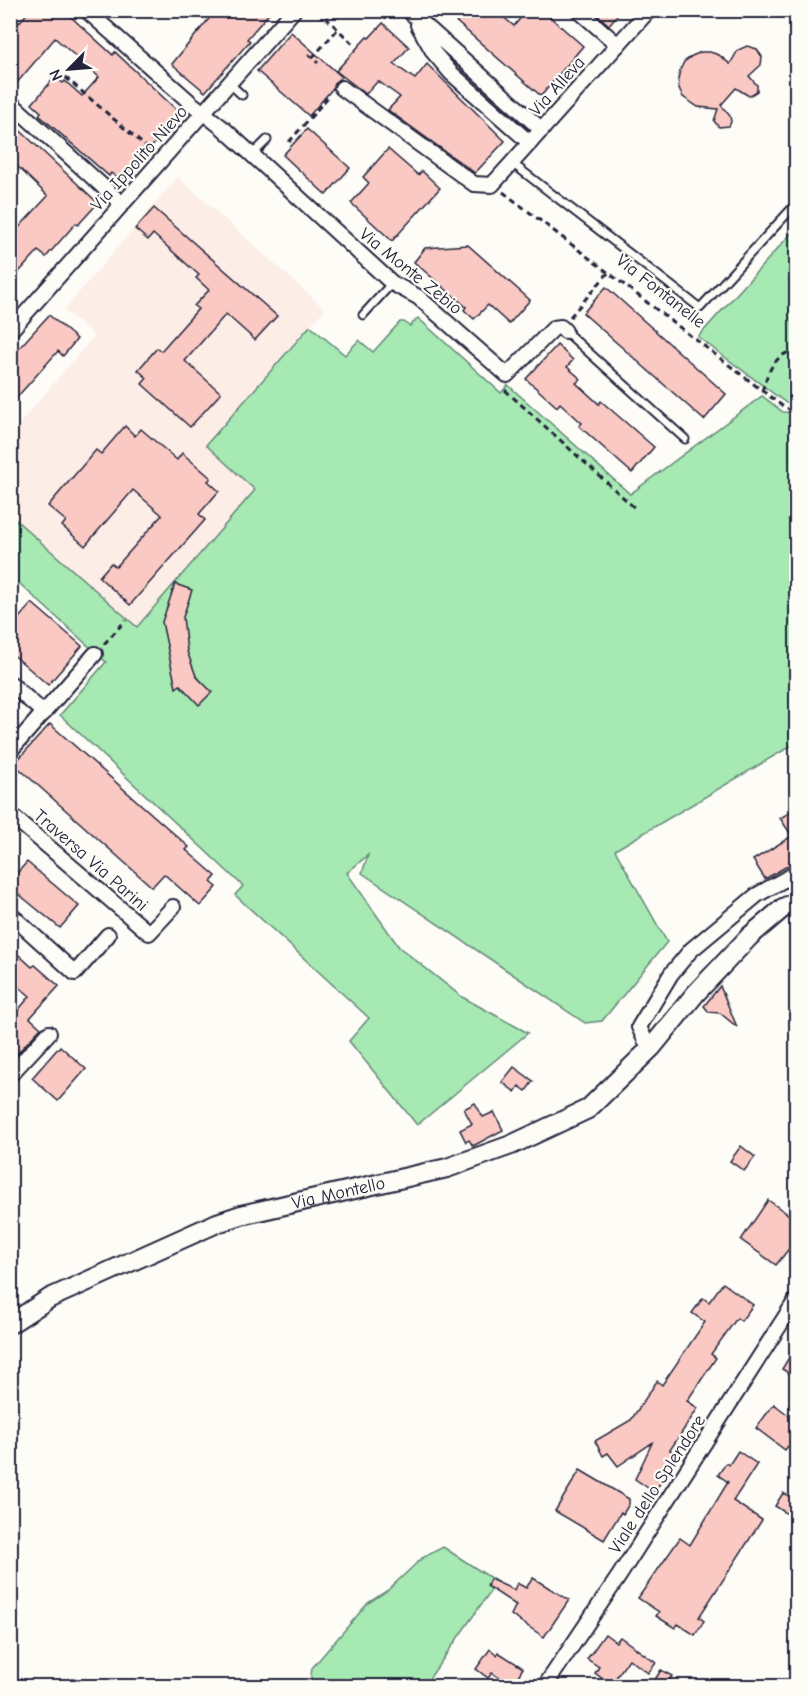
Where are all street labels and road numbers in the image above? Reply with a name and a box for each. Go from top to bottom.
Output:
street label: Via Alleva [525,52,590,120]
street label: Via Ippolito Nievo [87,101,192,215]
street label: Via Monte Zebio [355,224,466,319]
street label: Via Fontanelle [612,250,710,333]
street label: Traversa Via Parini [29,805,152,916]
street label: Via Montello [290,1172,387,1214]
street label: Viale dello Splendore [605,1411,710,1558]

